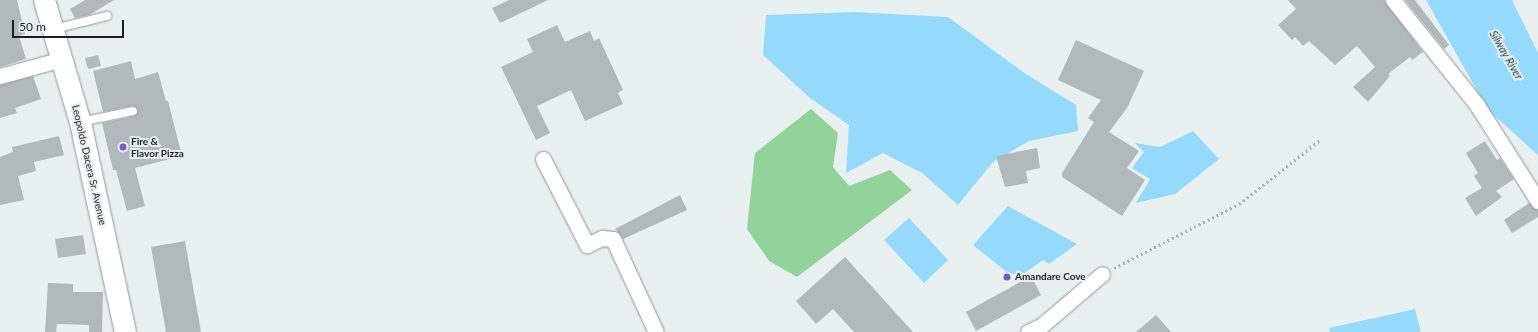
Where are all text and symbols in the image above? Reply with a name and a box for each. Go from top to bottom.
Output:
scale bar [14,12,126,38]
text: 50 m [19,19,46,34]
water label: Silway River [1487,28,1525,82]
street label: Leopoldo Dacera Sr. Avenue [69,104,109,226]
place label: Fire & Flavor Pizza [131,135,184,158]
marker: Fire & Flavor Pizza [118,142,128,152]
place label: Amandare Cove [1015,271,1086,283]
marker: Amandare Cove [1002,272,1012,282]

